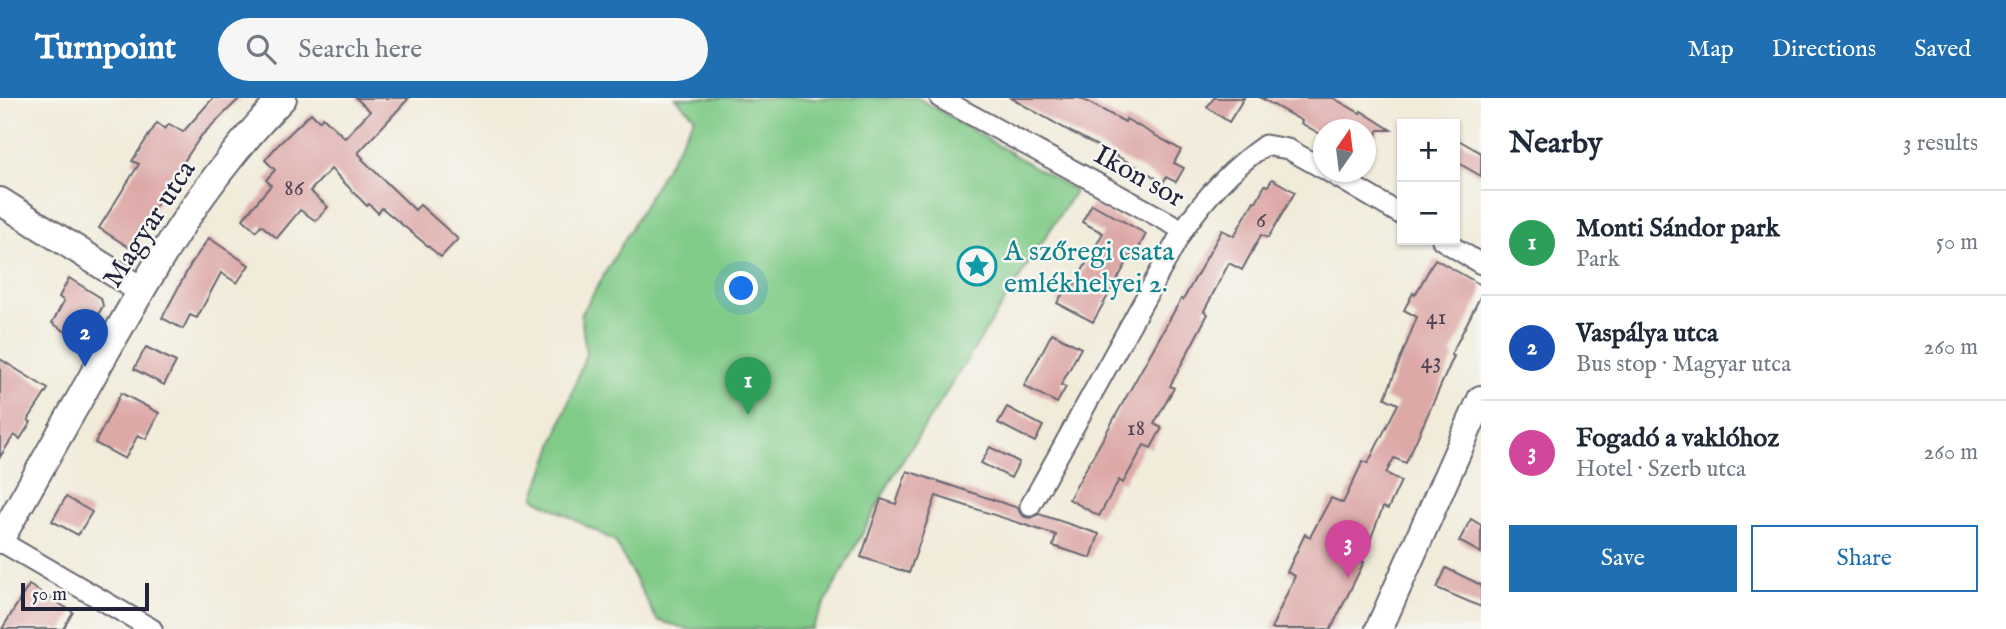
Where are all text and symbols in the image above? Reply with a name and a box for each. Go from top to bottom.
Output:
search box [218,18,708,81]
text: Turnpoint [35,28,176,70]
icon: search [242,30,280,68]
text: Search here [298,33,422,66]
text: Map [1688,34,1734,65]
text: Directions [1772,34,1876,65]
text: Saved [1914,34,1971,65]
north arrow [1313,119,1376,182]
map controls [1397,119,1460,245]
button: + [1397,119,1460,182]
text: Nearby [1509,125,1602,163]
text: 3 results [1903,129,1978,158]
street label: Ikon sor [1087,138,1190,216]
street label: Magyar utca [96,153,205,295]
house number: 86 [284,173,305,204]
button: − [1397,182,1460,245]
house number: 6 [1256,205,1267,236]
text: Monti Sándor park [1576,212,1780,245]
text: 1 [1528,228,1536,257]
text: 50 m [1936,228,1978,257]
place label: A szőregi csata emlékhelyei 2. [1003,235,1175,302]
place icon: A szőregi csata emlékhelyei 2. [956,245,998,287]
text: Park [1576,245,1620,274]
your location [724,271,758,305]
house number: 41 [1426,302,1446,333]
pin: 2 [62,309,108,367]
text: Vaspálya utca [1576,317,1718,350]
text: 2 [1527,333,1537,362]
text: 260 m [1923,333,1978,362]
house number: 43 [1421,346,1441,377]
text: Bus stop · Magyar utca [1576,350,1791,379]
pin: 1 [725,357,771,415]
house number: 18 [1127,413,1145,444]
text: Fogadó a vaklóhoz [1576,422,1779,455]
text: 3 [1528,438,1536,467]
text: 260 m [1923,438,1978,467]
text: Hotel · Szerb utca [1576,455,1746,484]
pin: 3 [1325,520,1371,578]
button: Save [1509,525,1737,592]
button: Share [1751,525,1978,592]
scale bar [21,580,149,612]
text: 50 m [32,583,67,607]

